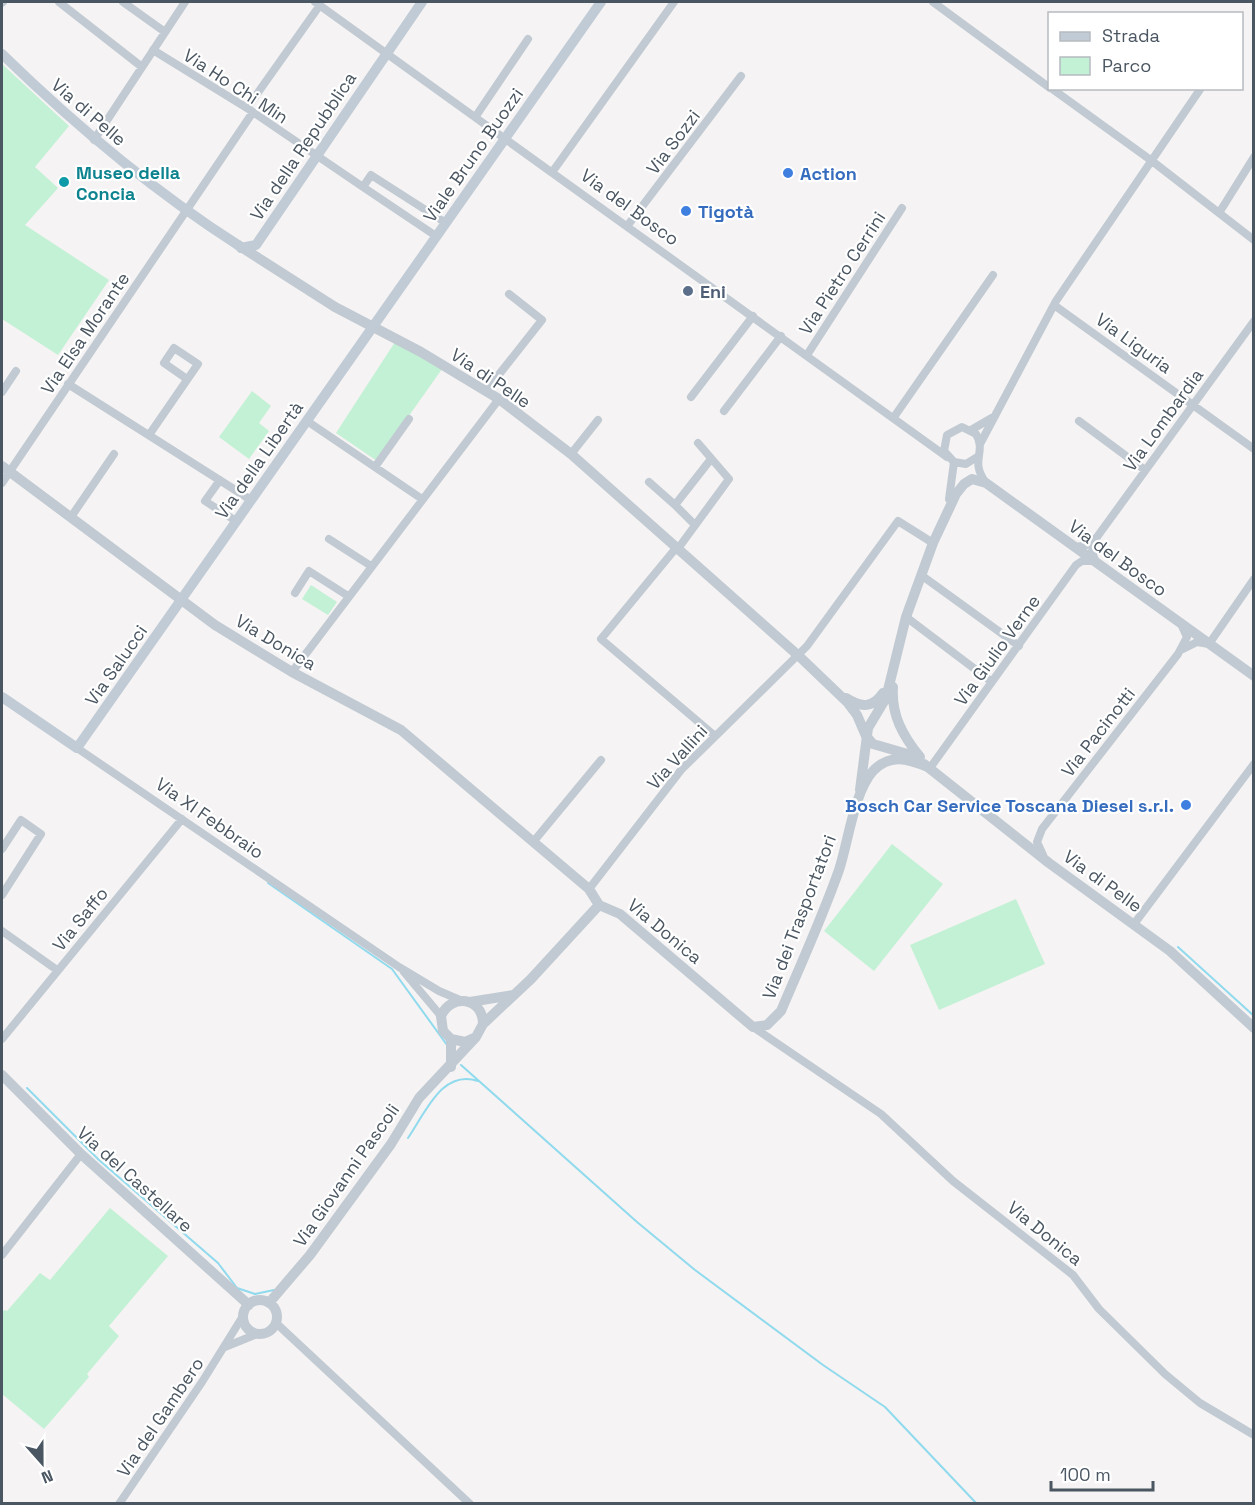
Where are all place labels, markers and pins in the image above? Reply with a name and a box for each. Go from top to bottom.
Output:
place label: Museo della Concia [76,161,181,205]
place label: Action [800,162,857,185]
marker: Action [781,166,795,180]
marker: Museo della Concia [57,175,71,189]
place label: Tigotà [698,200,755,223]
marker: Tigotà [679,204,693,218]
place label: Eni [700,280,726,303]
marker: Eni [681,284,695,298]
place label: Bosch Car Service Toscana Diesel s.r.l. [845,794,1174,817]
marker: Bosch Car Service Toscana Diesel s.r.l. [1179,798,1193,812]

